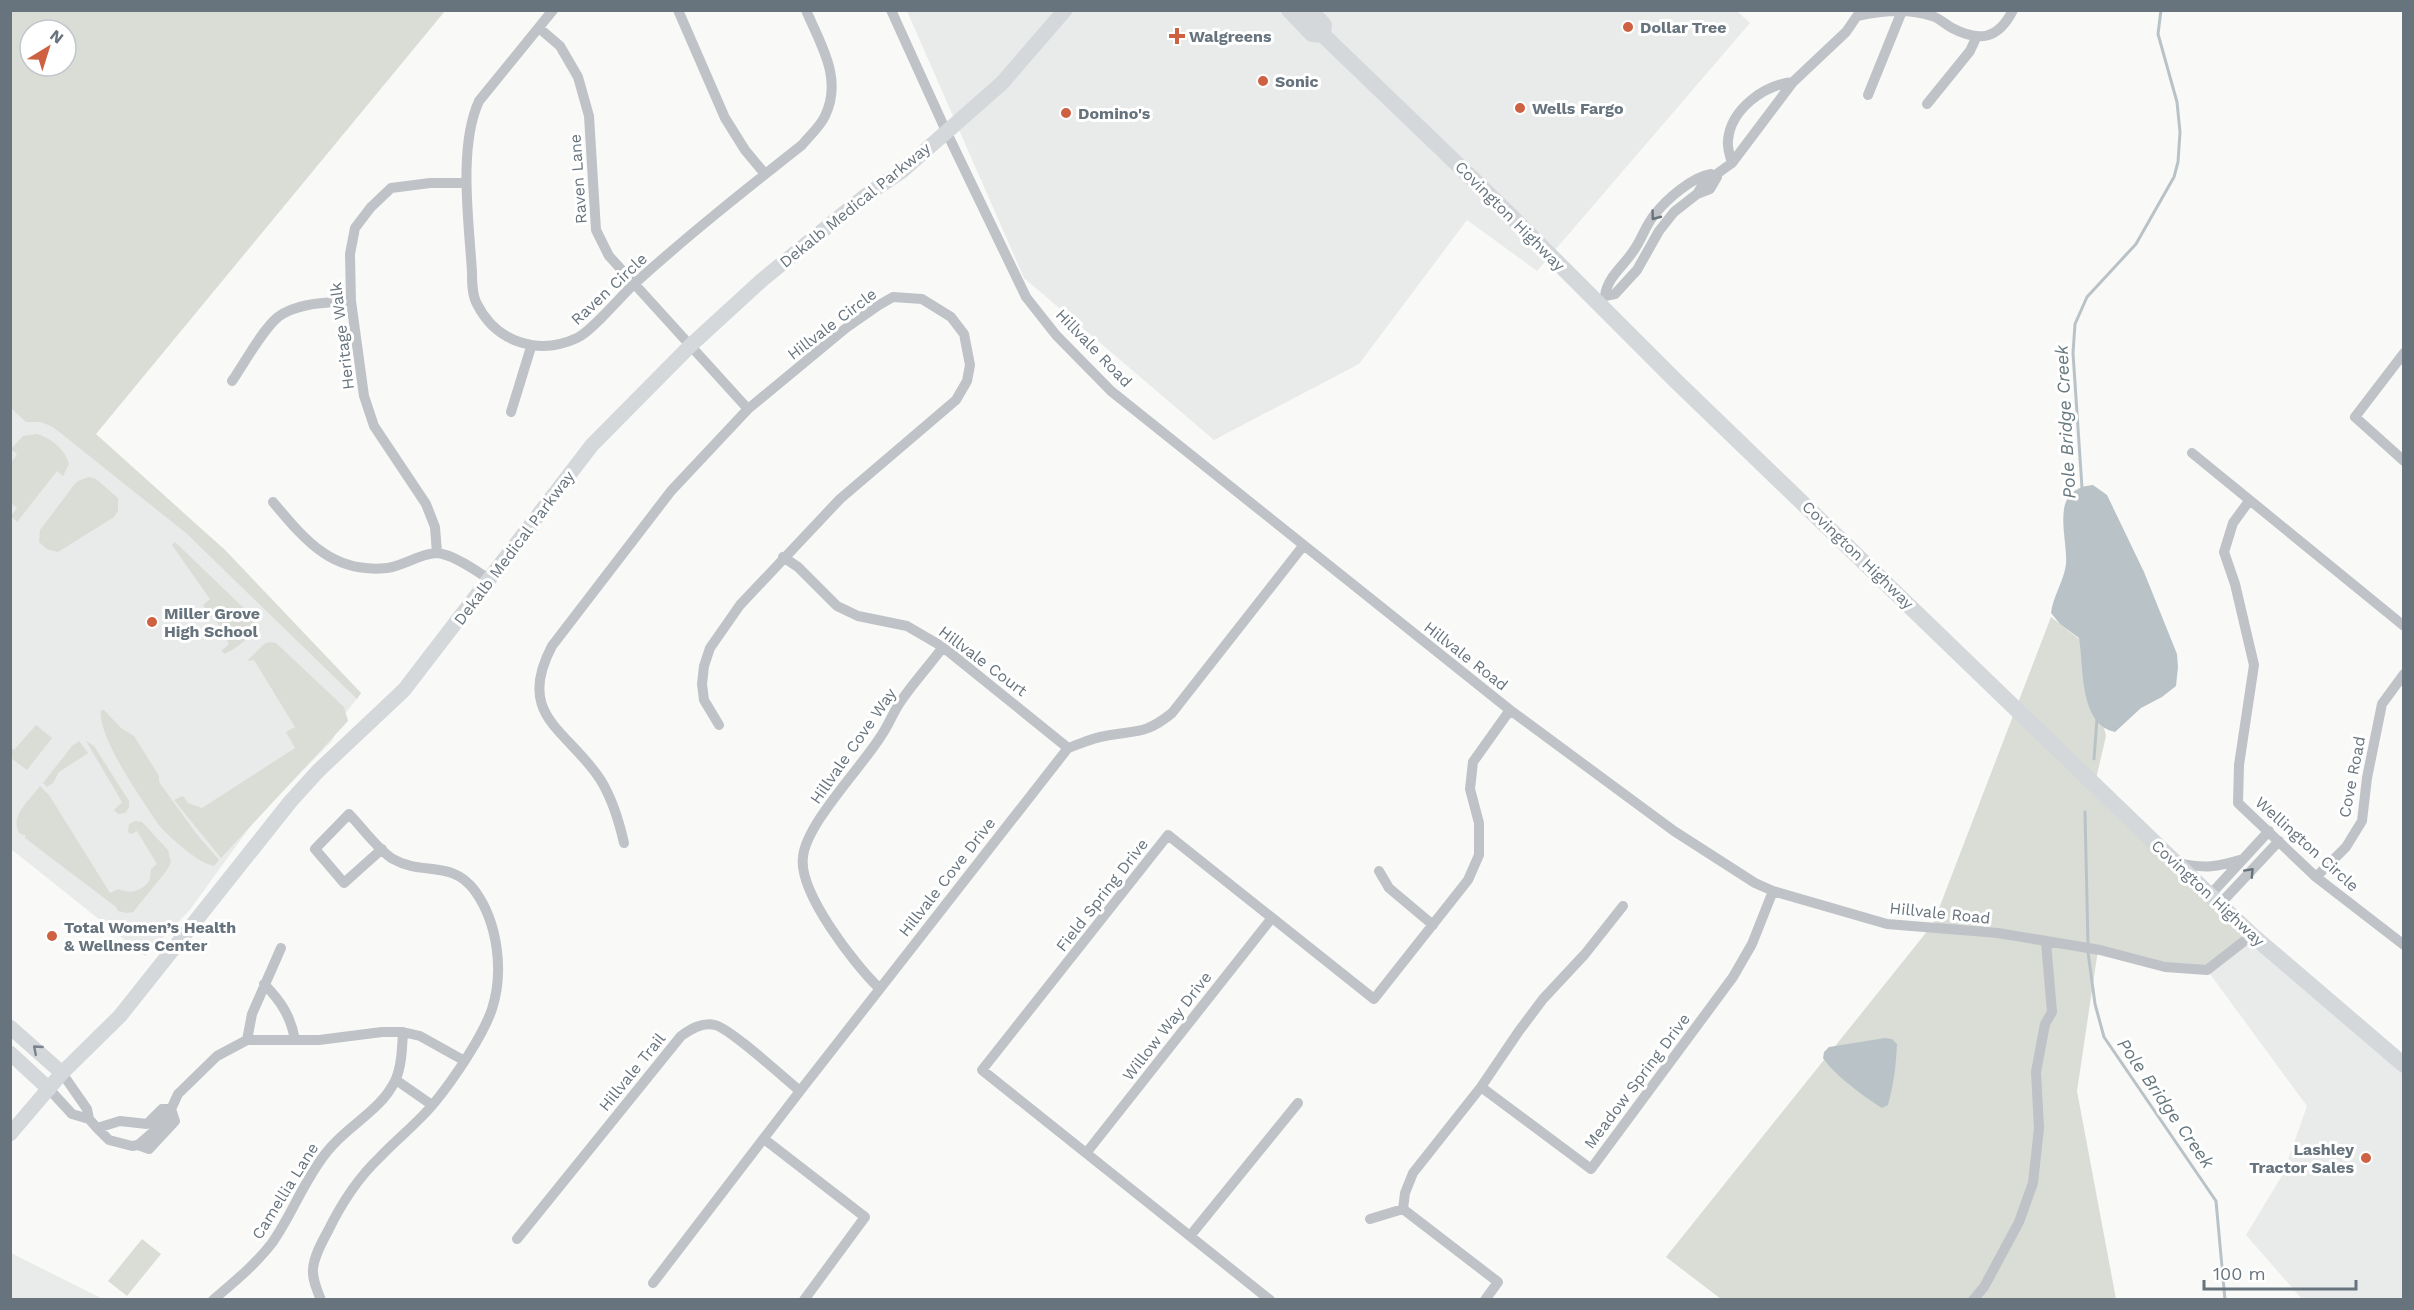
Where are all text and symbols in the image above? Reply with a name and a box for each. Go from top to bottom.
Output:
north arrow [18,18,78,78]
place label: Dollar Tree [1640,18,1727,37]
marker: Dollar Tree [1621,20,1635,34]
text: N [46,25,67,48]
place label: Walgreens [1189,27,1272,46]
marker: Walgreens [1170,29,1184,43]
place label: Sonic [1275,72,1319,91]
marker: Sonic [1256,74,1270,88]
place label: Wells Fargo [1532,99,1624,118]
marker: Wells Fargo [1513,101,1527,115]
place label: Domino's [1078,104,1151,123]
marker: Domino's [1059,106,1073,120]
street label: Raven Lane [565,133,591,225]
street label: Dekalb Medical Parkway [776,138,935,272]
street label: Covington Highway [1451,157,1569,275]
one-way arrow [1651,209,1662,220]
street label: Raven Circle [567,249,651,329]
street label: Heritage Walk [326,281,358,391]
street label: Hillvale Circle [784,284,880,364]
street label: Hillvale Road [1052,305,1136,391]
water label: Pole Bridge Creek [2050,343,2080,499]
street label: Dekalb Medical Parkway [450,466,579,629]
street label: Covington Highway [1798,497,1918,614]
place label: Miller Grove High School [164,604,260,641]
marker: Miller Grove High School [145,615,159,629]
street label: Hillvale Road [1420,617,1512,695]
street label: Hillvale Court [935,622,1031,700]
street label: Hillvale Cove Way [806,684,900,808]
street label: Cove Road [2335,735,2369,819]
street label: Wellington Circle [2251,793,2363,895]
street label: Hillvale Cove Drive [895,814,999,940]
street label: Field Spring Drive [1052,835,1152,955]
street label: Covington Highway [2148,836,2269,951]
one-way arrow [2243,869,2254,879]
street label: Hillvale Road [1889,898,1991,928]
place label: Total Women’s Health & Wellness Center [64,918,236,955]
marker: Total Women’s Health & Wellness Center [45,929,59,943]
street label: Willow Way Drive [1118,968,1216,1084]
street label: Meadow Spring Drive [1580,1010,1694,1152]
street label: Hillvale Trail [595,1029,669,1115]
water label: Pole Bridge Creek [2113,1034,2219,1173]
one-way arrow [33,1046,44,1057]
street label: Camellia Lane [248,1139,322,1243]
place label: Lashley Tractor Sales [2249,1140,2355,1177]
marker: Lashley Tractor Sales [2359,1151,2373,1165]
scale bar [2204,1253,2356,1291]
text: 100 m [2213,1263,2266,1284]

